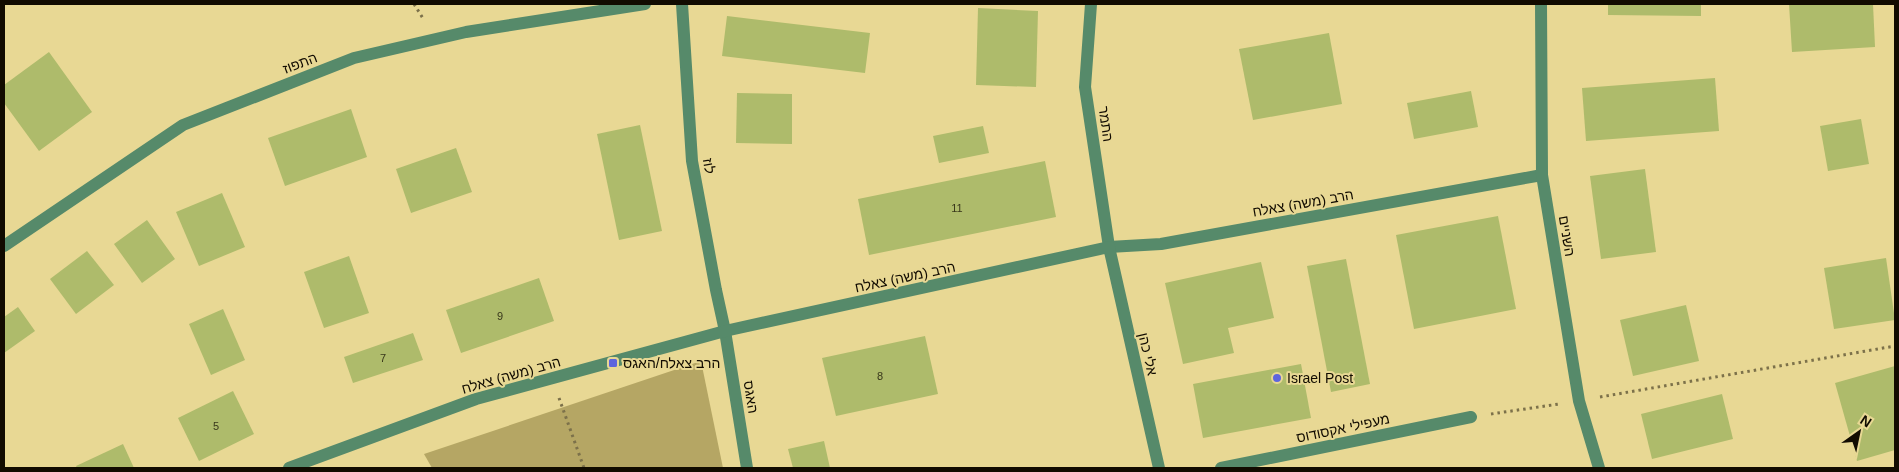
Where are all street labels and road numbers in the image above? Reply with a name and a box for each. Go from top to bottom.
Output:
street label: התפוז [281,49,319,77]
street label: התמר [1096,105,1116,143]
street label: לוז [700,157,718,175]
street label: הרב (משה) צאלח [1251,186,1355,220]
street label: השניים [1556,214,1578,258]
street label: הרב (משה) צאלח [853,259,957,295]
street label: אלי כהן [1135,331,1161,377]
street label: הרב (משה) צאלח [460,353,562,397]
street label: האגס [741,380,761,414]
street label: מעפילי אקסודוס [1295,410,1391,446]

